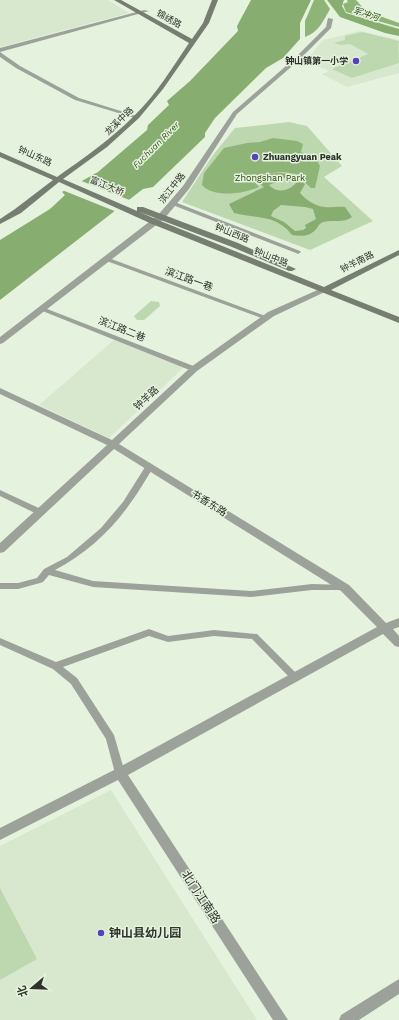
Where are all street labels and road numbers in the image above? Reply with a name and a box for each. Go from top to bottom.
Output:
street label: 锦绣路 [155,8,183,30]
street label: 龙溪中路 [102,104,135,137]
street label: 钟山东路 [17,144,53,168]
street label: 滨江中路 [157,171,187,205]
street label: 富江大桥 [88,175,126,198]
street label: 钟山西路 [213,222,251,244]
street label: 钟山中路 [252,246,290,268]
street label: 钟羊南路 [339,249,375,275]
street label: 滨江路一巷 [164,265,214,293]
street label: 滨江路二巷 [97,315,147,343]
street label: 钟羊路 [131,384,161,412]
street label: 书香东路 [189,488,229,518]
street label: 北门江南路 [179,868,223,926]

